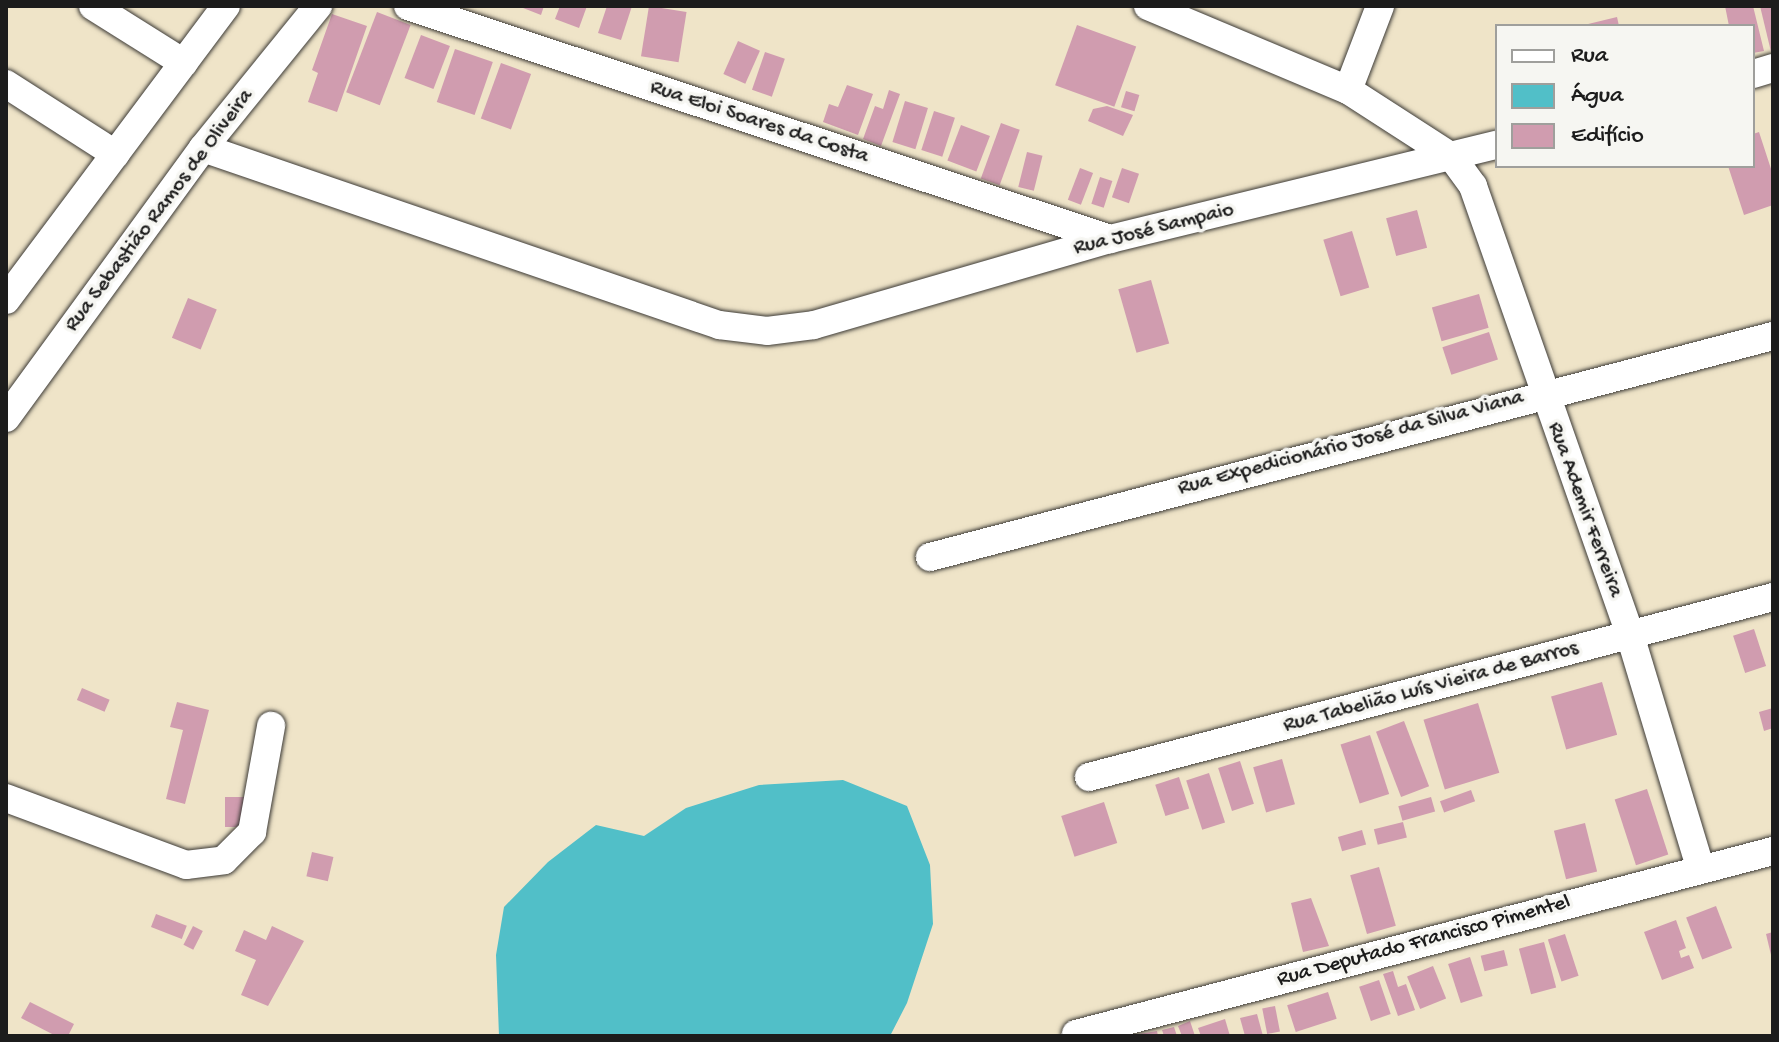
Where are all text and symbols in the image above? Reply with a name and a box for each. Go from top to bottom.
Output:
legend [1495,24,1755,168]
text: Rua [1571,42,1608,71]
street label: Rua Eloi Soares da Costa [646,75,872,171]
text: Água [1571,82,1623,111]
street label: Rua Sebastião Ramos de Oliveira [60,84,260,338]
text: Edifício [1571,122,1644,151]
street label: Rua José Sampaio [1071,197,1237,263]
street label: Rua Expedicionário José da Silva Viana [1175,385,1527,503]
street label: Rua Ademir Ferreira [1540,419,1628,601]
street label: Rua Tabelião Luís Vieira de Barros [1281,636,1581,740]
street label: Rua Deputado Francisco Pimentel [1274,890,1574,994]

